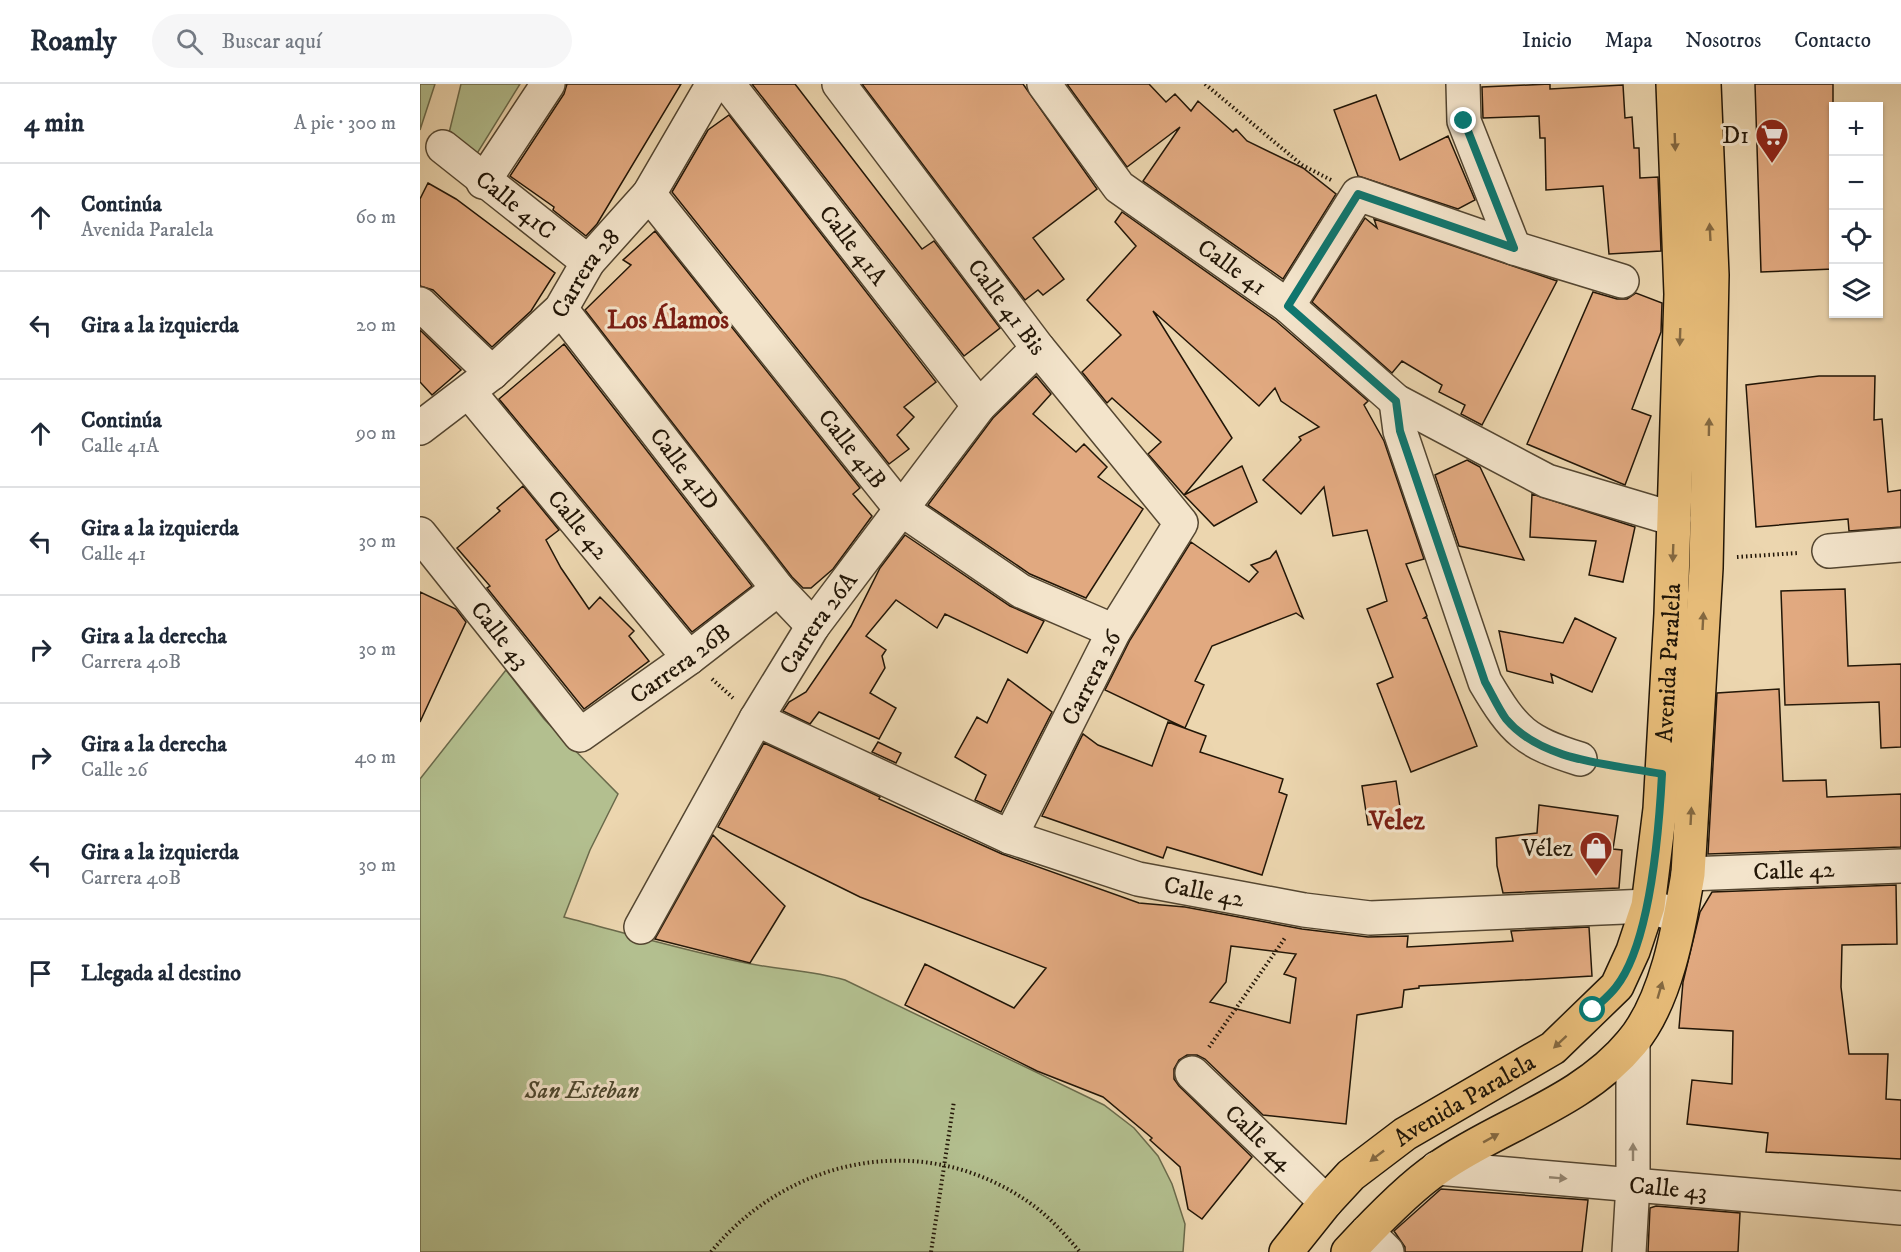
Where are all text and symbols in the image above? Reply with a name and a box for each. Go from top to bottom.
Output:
search box [152,14,572,68]
text: Roamly [30,24,116,59]
icon: search [173,25,206,58]
text: Buscar aquí [221,28,322,55]
text: Inicio [1522,28,1572,54]
text: Mapa [1605,28,1652,54]
text: Nosotros [1685,28,1761,54]
text: Contacto [1794,28,1871,54]
map controls [1829,102,1883,318]
button: + [1829,102,1883,156]
text: 4 min [24,107,84,140]
route end [1450,107,1476,133]
text: A pie · 300 m [294,111,396,136]
supermarket icon: D1 [1754,117,1790,164]
place label: D1 [1722,121,1749,151]
one-way arrow [1671,133,1680,152]
button: − [1829,156,1883,210]
street label: Calle 41C [469,165,561,247]
text: Continúa [81,191,162,218]
street label: Calle 41A [812,199,894,292]
icon: ahead [24,201,57,234]
text: 60 m [356,205,396,230]
button: locate [1829,210,1883,264]
text: Avenida Paralela [81,218,214,243]
one-way arrow [1706,222,1715,241]
street label: Carrera 28 [545,223,627,324]
street label: Calle 41 [1191,233,1272,302]
street label: Calle 41 Bis [960,253,1052,362]
button: layers [1829,264,1883,318]
district label: Los Álamos [607,303,729,337]
icon: left [24,309,57,342]
text: Gira a la izquierda [81,312,239,339]
text: 20 m [356,313,396,338]
one-way arrow [1675,328,1684,347]
street label: Calle 41B [811,403,893,495]
text: Continúa [81,407,162,434]
icon: ahead [24,417,57,450]
one-way arrow [1704,417,1714,436]
text: 90 m [356,421,396,446]
street label: Calle 41D [643,422,725,516]
text: Calle 41A [81,434,159,459]
street label: Calle 42 [540,484,615,566]
text: Gira a la izquierda [81,515,239,542]
icon: left [24,525,57,558]
text: 30 m [358,529,396,554]
text: Calle 41 [81,542,146,567]
one-way arrow [1668,544,1677,563]
street label: Carrera 26A [773,566,865,680]
street label: Avenida Paralela [1650,582,1688,743]
street label: Calle 43 [463,596,536,676]
one-way arrow [1698,612,1708,631]
street label: Carrera 26B [624,617,737,711]
text: Gira a la derecha [81,623,227,650]
street label: Carrera 26 [1055,625,1129,731]
icon: right [24,633,57,666]
text: 30 m [358,637,396,662]
text: Carrera 40B [81,650,181,675]
text: Gira a la derecha [81,731,227,758]
icon: right [24,741,57,774]
text: 40 m [354,745,396,770]
text: Calle 26 [81,758,148,783]
district label: Velez [1368,805,1426,838]
one-way arrow [1687,807,1696,826]
shop icon: Vélez [1578,830,1614,877]
place label: Vélez [1521,834,1574,864]
text: Gira a la izquierda [81,839,239,866]
icon: left [24,849,57,882]
text: 30 m [358,853,396,878]
street label: Calle 42 [1753,854,1835,888]
text: Carrera 40B [81,866,181,891]
street label: Calle 42 [1161,870,1247,915]
icon: arrive [24,957,57,990]
text: Llegada al destino [81,960,241,987]
one-way arrow [1656,981,1666,999]
route start [1579,996,1605,1022]
one-way arrow [1552,1035,1567,1049]
street label: Avenida Paralela [1388,1047,1542,1154]
park label: San Esteban [524,1076,639,1106]
street label: Calle 44 [1218,1099,1300,1179]
one-way arrow [1483,1133,1500,1143]
one-way arrow [1628,1142,1638,1161]
one-way arrow [1369,1149,1385,1162]
street label: Calle 43 [1628,1171,1708,1207]
one-way arrow [1549,1173,1568,1183]

